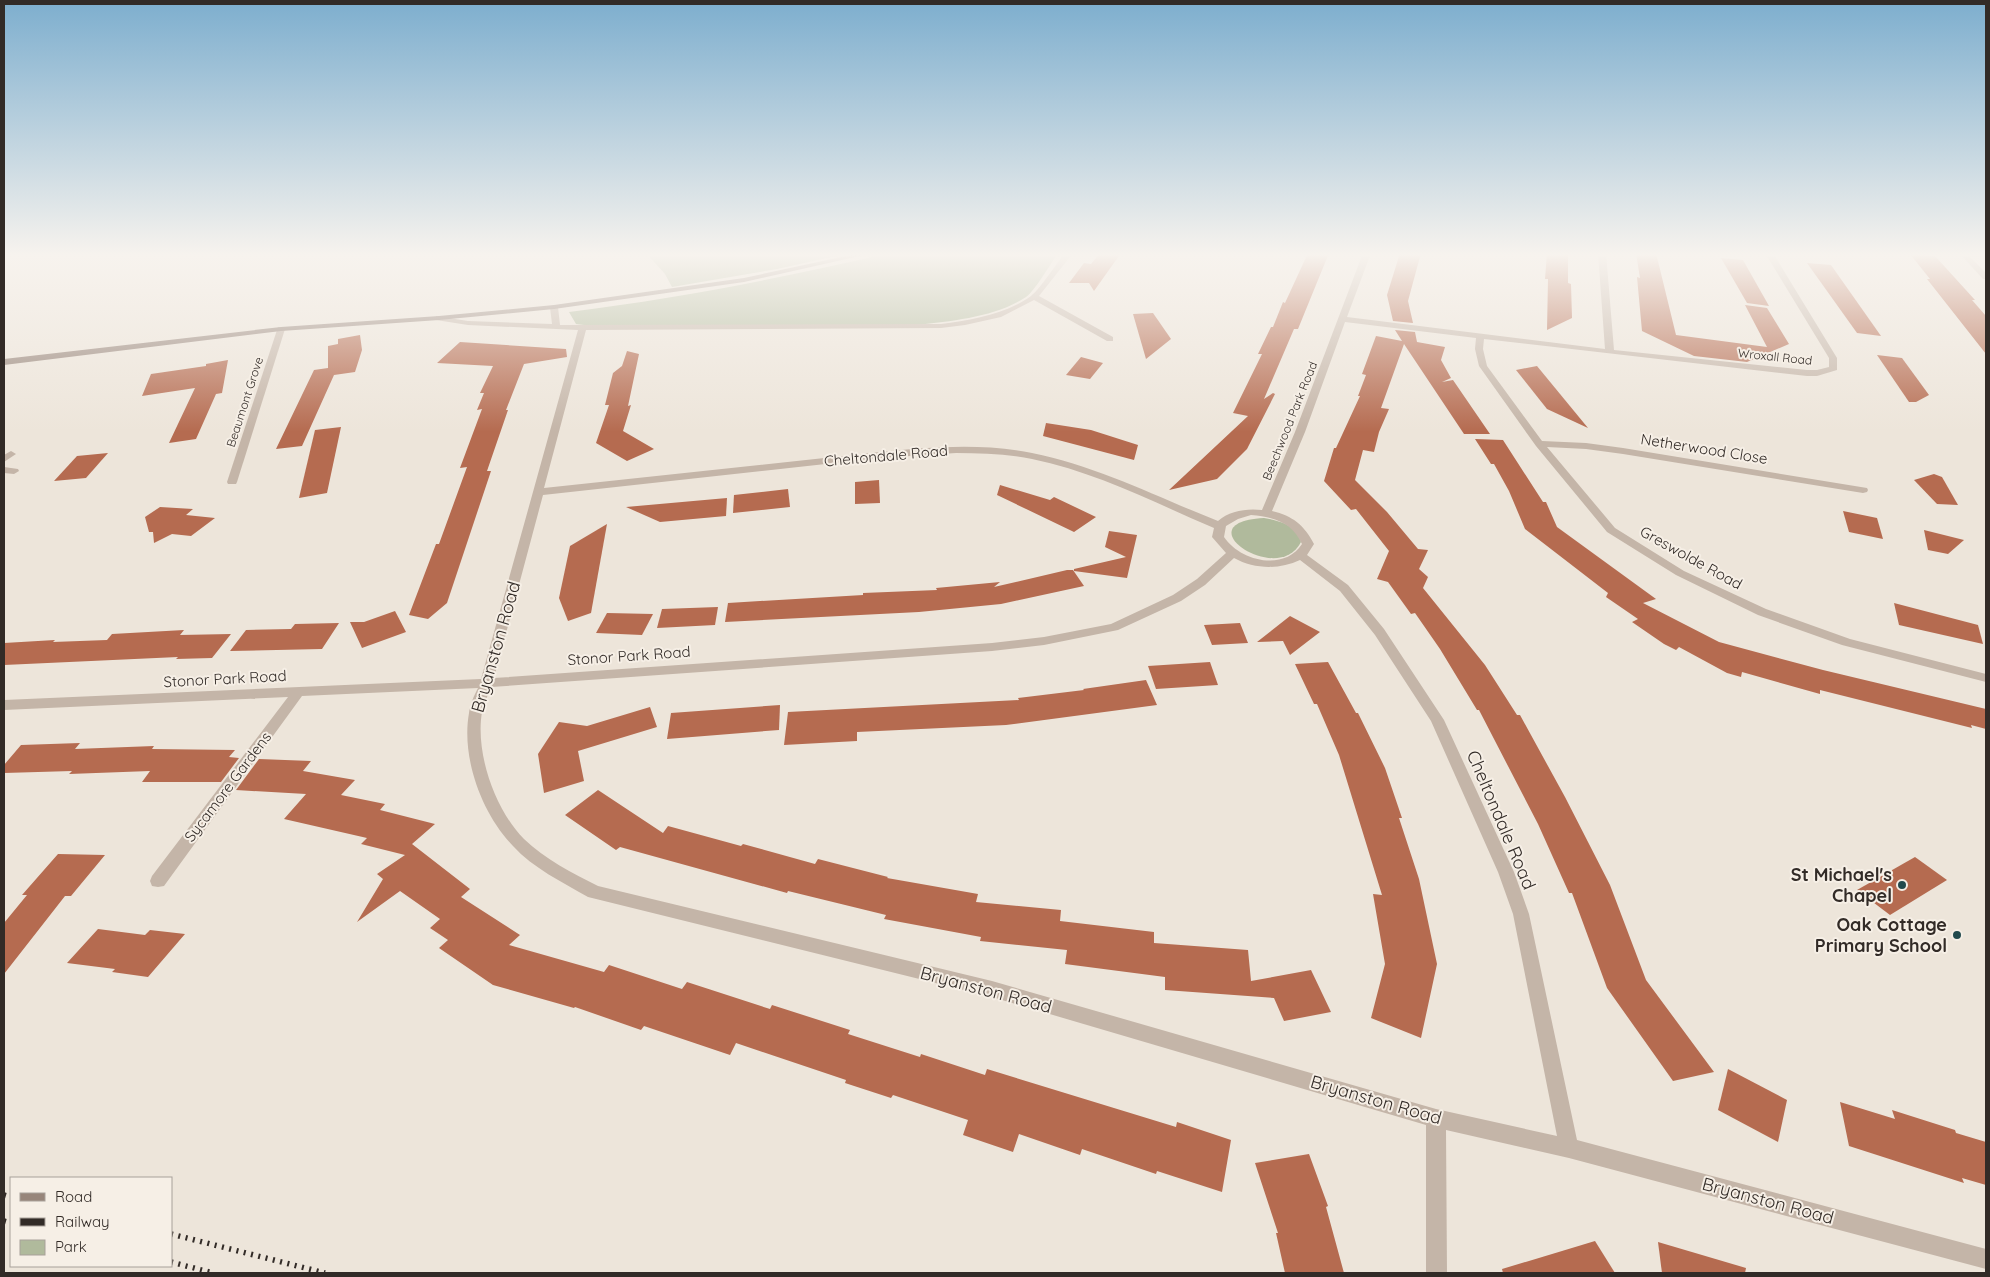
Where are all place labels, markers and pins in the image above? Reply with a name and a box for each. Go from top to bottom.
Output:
place label: St Michael's Chapel [1791,863,1892,907]
marker: St Michael's Chapel [1896,879,1908,891]
place label: Oak Cottage Primary School [1815,913,1947,957]
marker: Oak Cottage Primary School [1951,929,1963,941]

